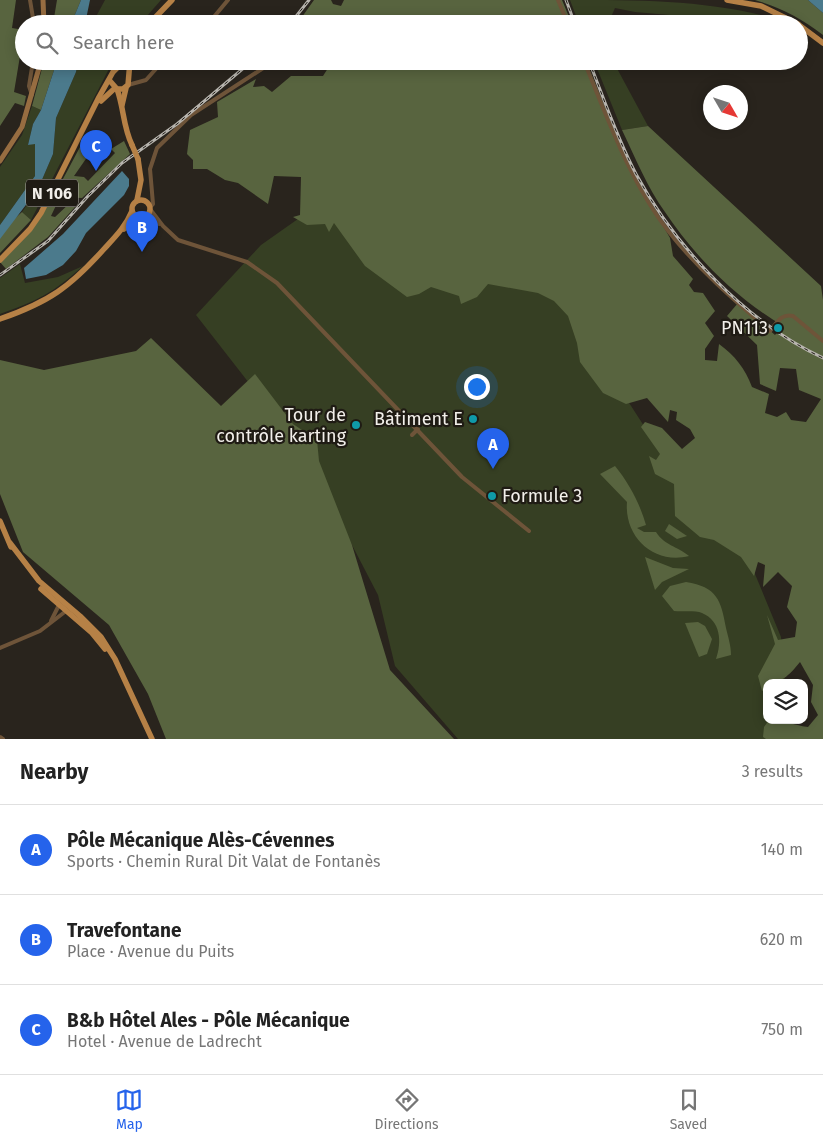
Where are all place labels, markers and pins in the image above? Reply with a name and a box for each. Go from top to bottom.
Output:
pin: C [80,130,112,171]
pin: B [126,211,158,252]
place label: PN113 [721,317,768,339]
marker: PN113 [772,322,784,334]
place label: Tour de contrôle karting [216,404,347,447]
place label: Bâtiment E [374,408,463,430]
marker: Bâtiment E [467,413,479,425]
marker: Tour de contrôle karting [350,419,362,431]
pin: A [477,428,509,469]
place label: Formule 3 [502,485,582,507]
marker: Formule 3 [486,490,498,502]

